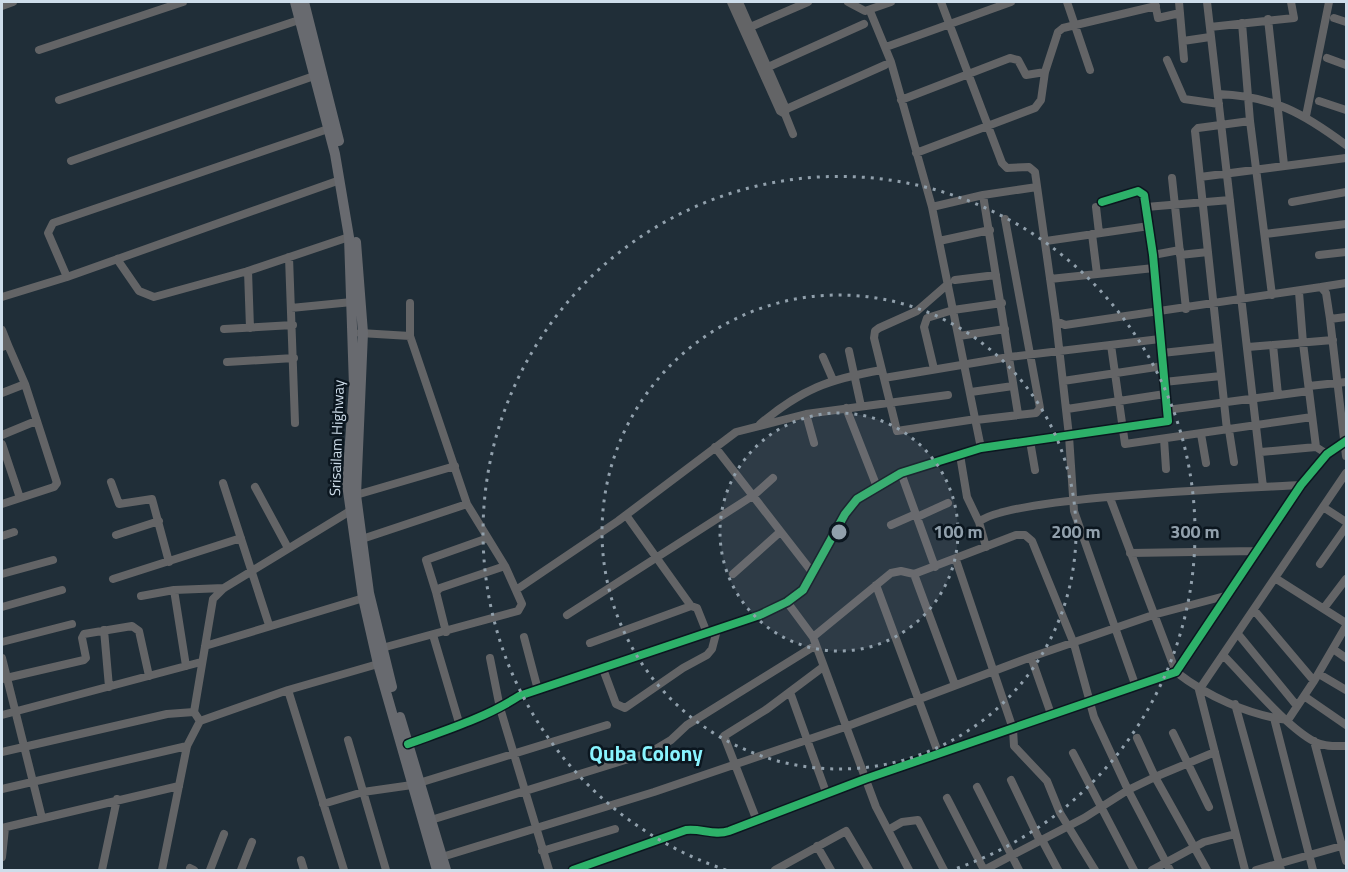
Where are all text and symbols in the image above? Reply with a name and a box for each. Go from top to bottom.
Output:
street label: Srisailam Highway [323,379,350,497]
text: 100 m [933,518,983,545]
text: 200 m [1051,518,1101,545]
text: 300 m [1170,518,1220,545]
centre of rings [829,522,849,542]
district label: Quba Colony [589,737,703,769]

